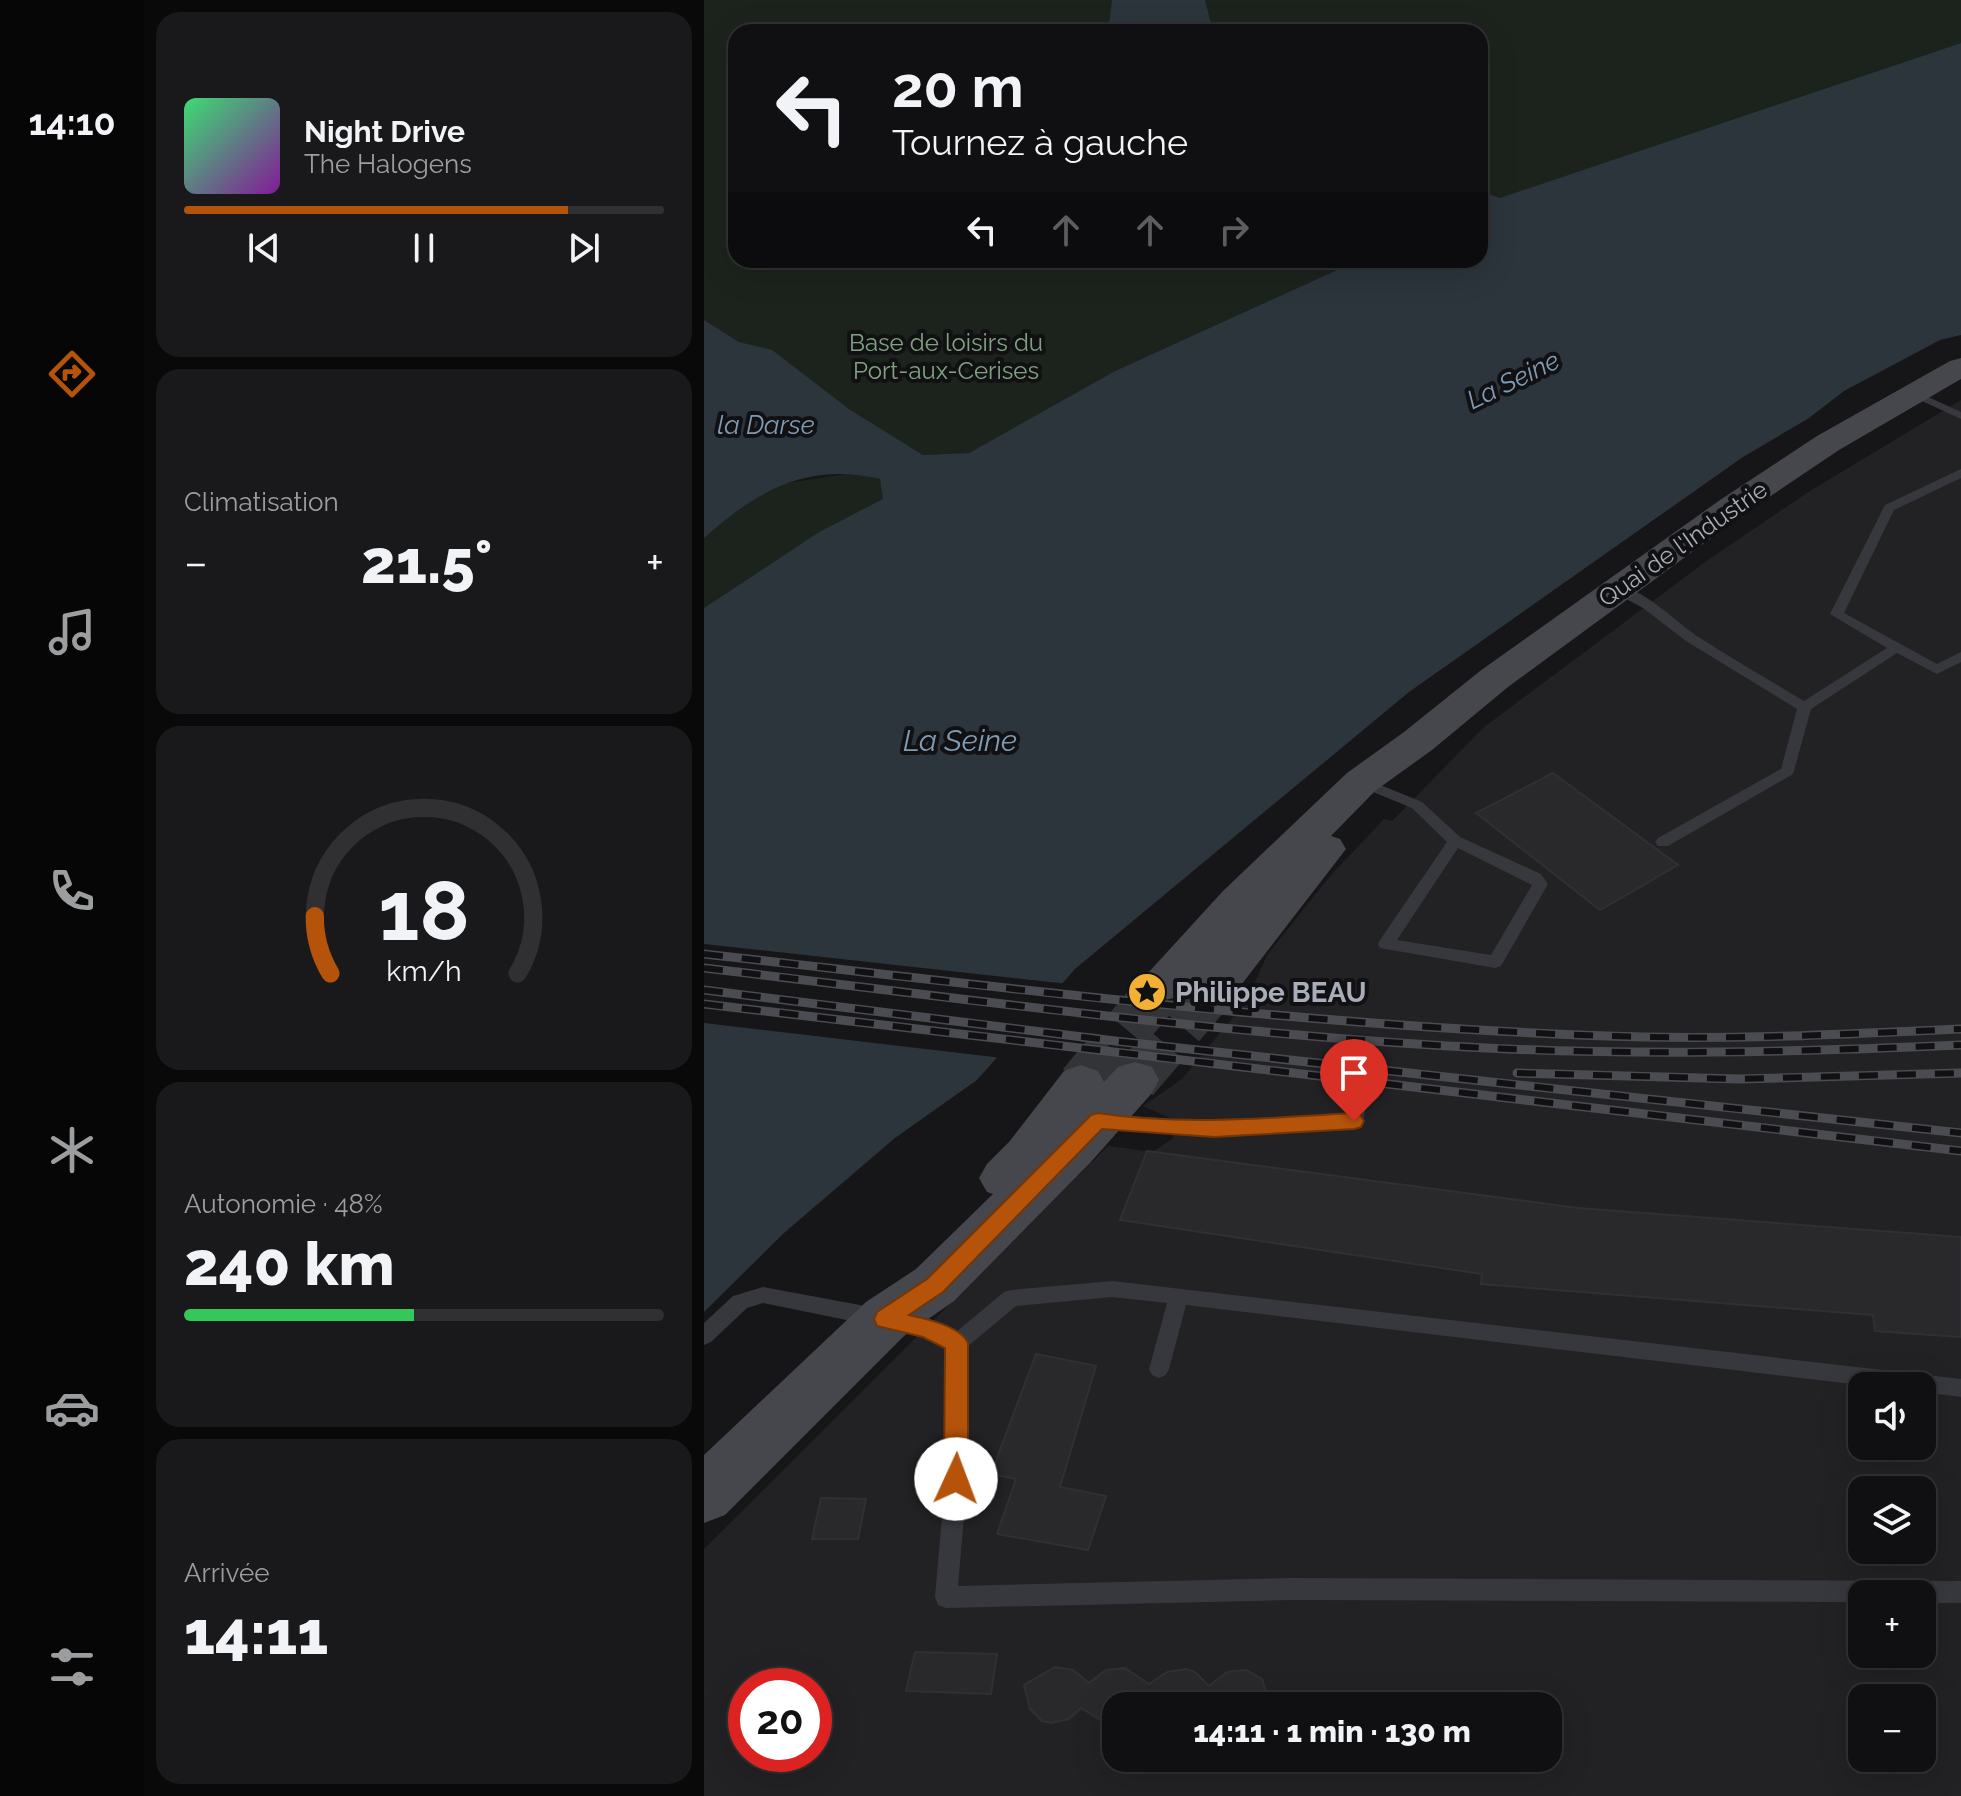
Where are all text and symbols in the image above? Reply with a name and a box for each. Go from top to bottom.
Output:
text: 20 m [892,54,1024,120]
icon: left [760,56,864,160]
text: 14:10 [28,101,116,143]
text: Night Drive [304,114,465,149]
text: Tournez à gauche [892,121,1188,163]
text: The Halogens [304,149,472,179]
icon: left [960,208,1004,252]
icon: ahead [1044,208,1088,252]
icon: ahead [1128,208,1172,252]
icon: right [1212,208,1256,252]
icon: previous [242,226,286,270]
icon: pause [402,226,446,270]
icon: next [562,226,606,270]
park label: Base de loisirs du Port-aux-Cerises [849,328,1043,385]
water label: La Seine [1462,345,1564,415]
icon: directions [44,346,100,402]
water label: la Darse [717,410,815,440]
street label: Quai de l'Industrie [1593,475,1773,613]
text: Climatisation [184,487,339,517]
text: 21.5° [361,527,492,597]
text: − [184,537,208,588]
text: + [646,537,664,588]
icon: music [44,604,100,660]
water label: La Seine [903,723,1017,758]
text: 18 [378,862,470,959]
icon: phone [44,863,100,919]
text: km/h [386,954,462,988]
place icon: Philippe BEAU [1126,971,1168,1013]
place label: Philippe BEAU [1175,976,1366,1009]
pin [1320,1039,1388,1121]
icon: arrive [1332,1051,1376,1095]
icon: climate [44,1122,100,1178]
text: Autonomie · 48% [184,1189,382,1219]
text: 240 km [184,1229,395,1299]
map controls [1848,1372,1936,1772]
button: sound [1848,1372,1936,1460]
icon: car [44,1380,100,1436]
position arrow [914,1437,998,1521]
button: layers [1848,1476,1936,1564]
text: Arrivée [184,1558,269,1588]
button: + [1848,1580,1936,1668]
text: 14:11 [184,1598,328,1668]
icon: filters [44,1639,100,1695]
speed limit sign: 20 [728,1668,832,1772]
button: − [1848,1684,1936,1772]
text: 14:11 · 1 min · 130 m [1193,1714,1471,1749]

